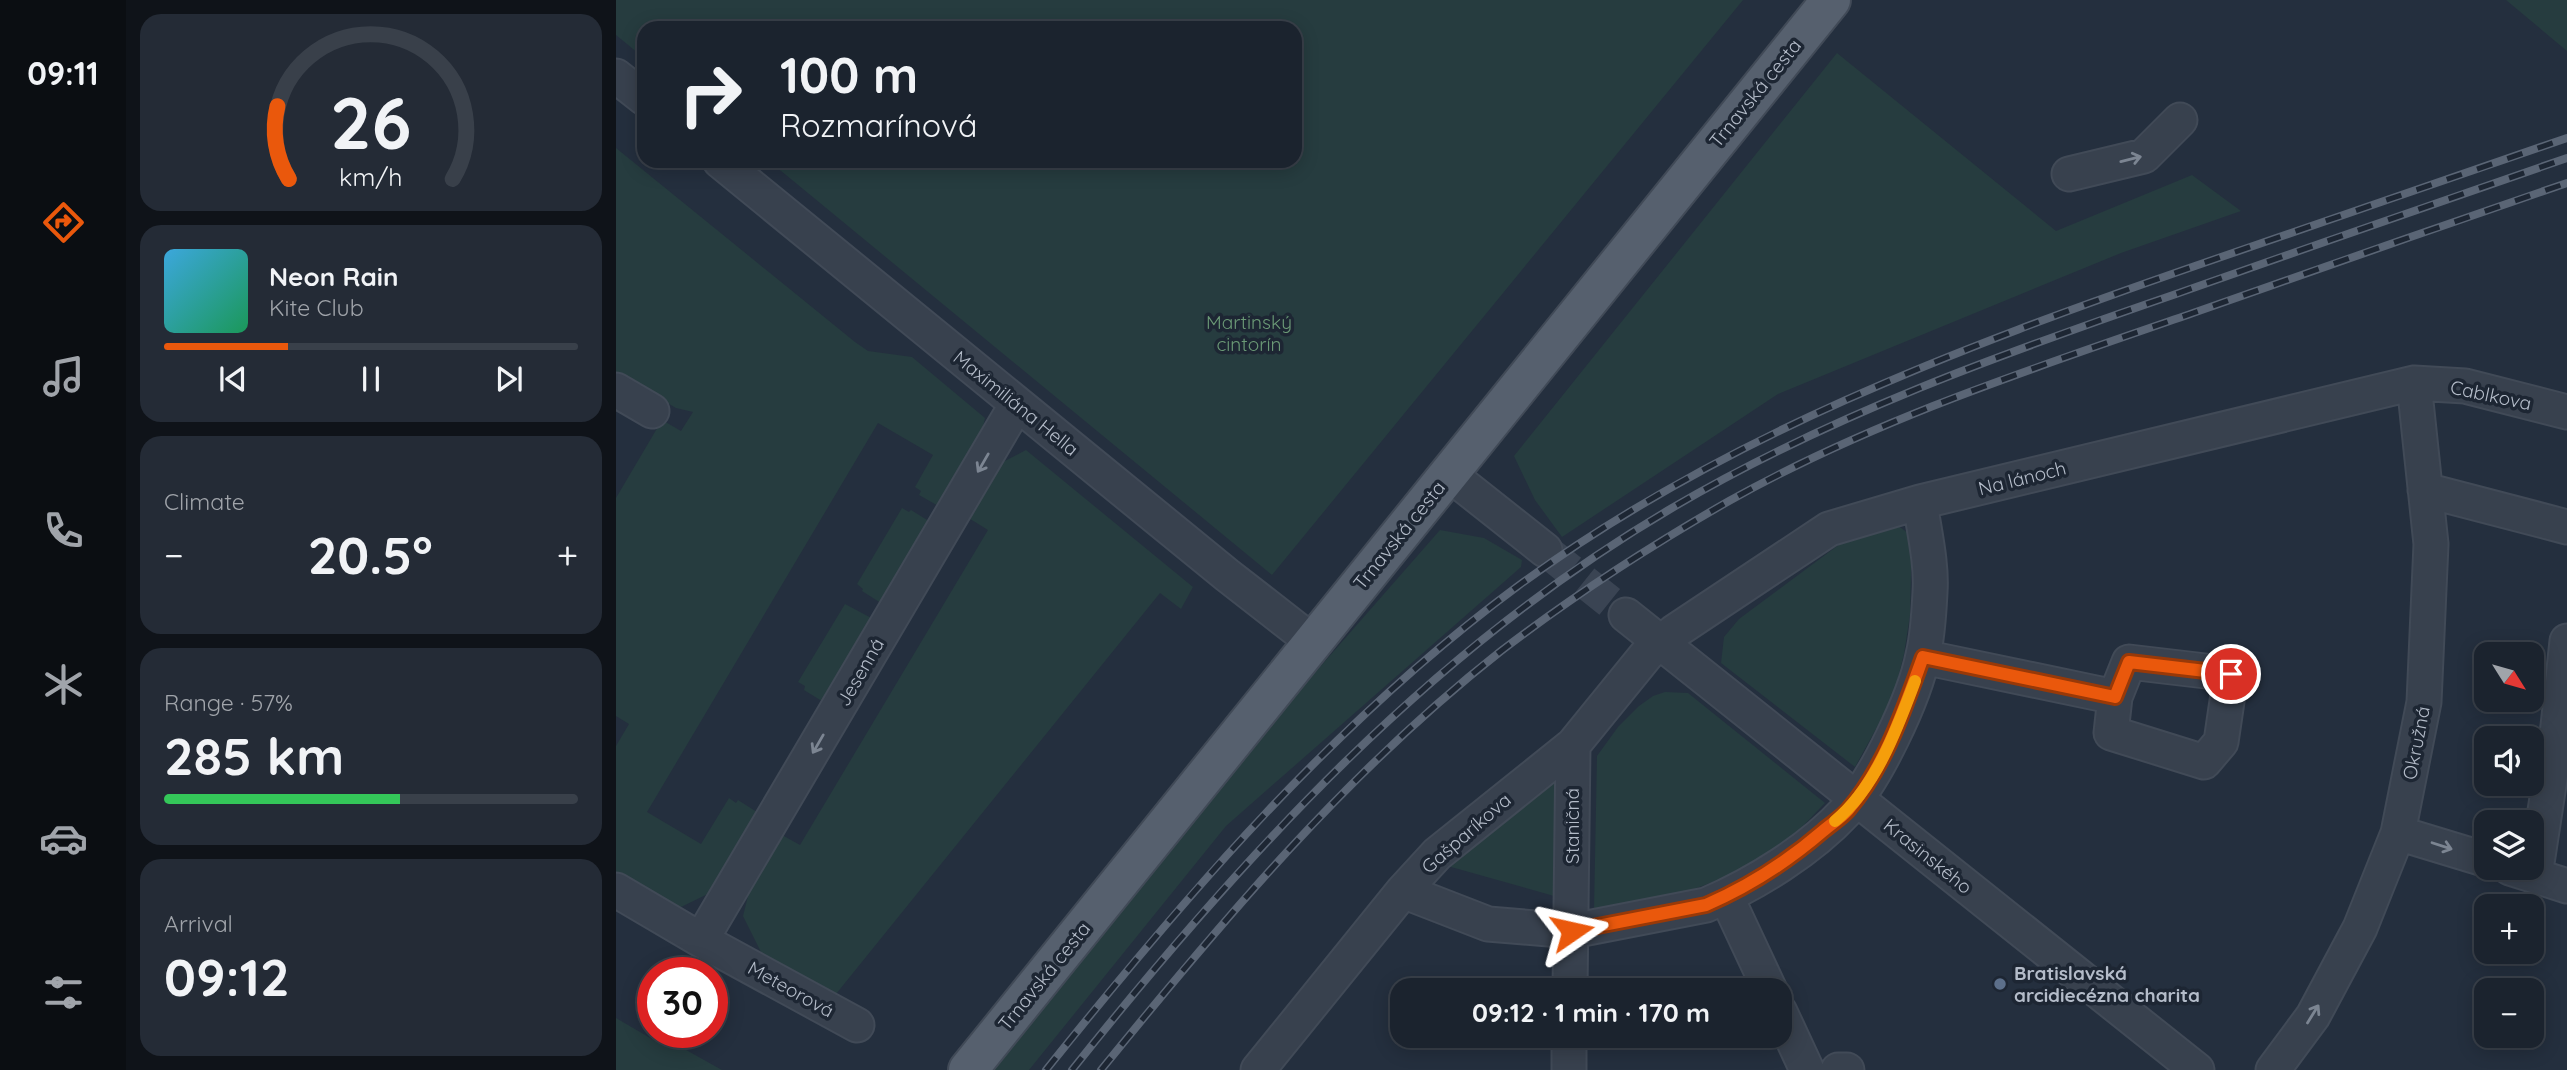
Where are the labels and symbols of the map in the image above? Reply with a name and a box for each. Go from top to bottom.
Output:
street label: Trnavská cesta [1704,34,1806,152]
one-way arrow [2119,152,2142,165]
park label: Martinský cintorín [1206,310,1292,356]
street label: Maximiliána Hella [949,345,1083,461]
street label: Cablkova [2448,375,2534,415]
one-way arrow [975,452,989,472]
street label: Na lánoch [1976,456,2068,500]
street label: Trnavská cesta [1348,476,1450,594]
street label: Jesenná [831,634,889,710]
north arrow [2474,642,2544,712]
pin [2201,644,2261,704]
street label: Okružná [2397,704,2435,782]
one-way arrow [811,733,825,753]
street label: Gašparíkova [1416,788,1516,878]
street label: Staničná [1560,788,1584,864]
street label: Krasinského [1879,813,1977,899]
one-way arrow [2431,841,2453,853]
position arrow [1535,894,1609,968]
street label: Trnavská cesta [993,917,1095,1035]
street label: Meteorová [744,956,838,1022]
speed limit sign: 30 [637,957,728,1048]
place label: Bratislavská arcidiecézna charita [2014,961,2200,1007]
marker: Bratislavská arcidiecézna charita [1992,976,2008,992]
one-way arrow [2306,1005,2320,1025]

